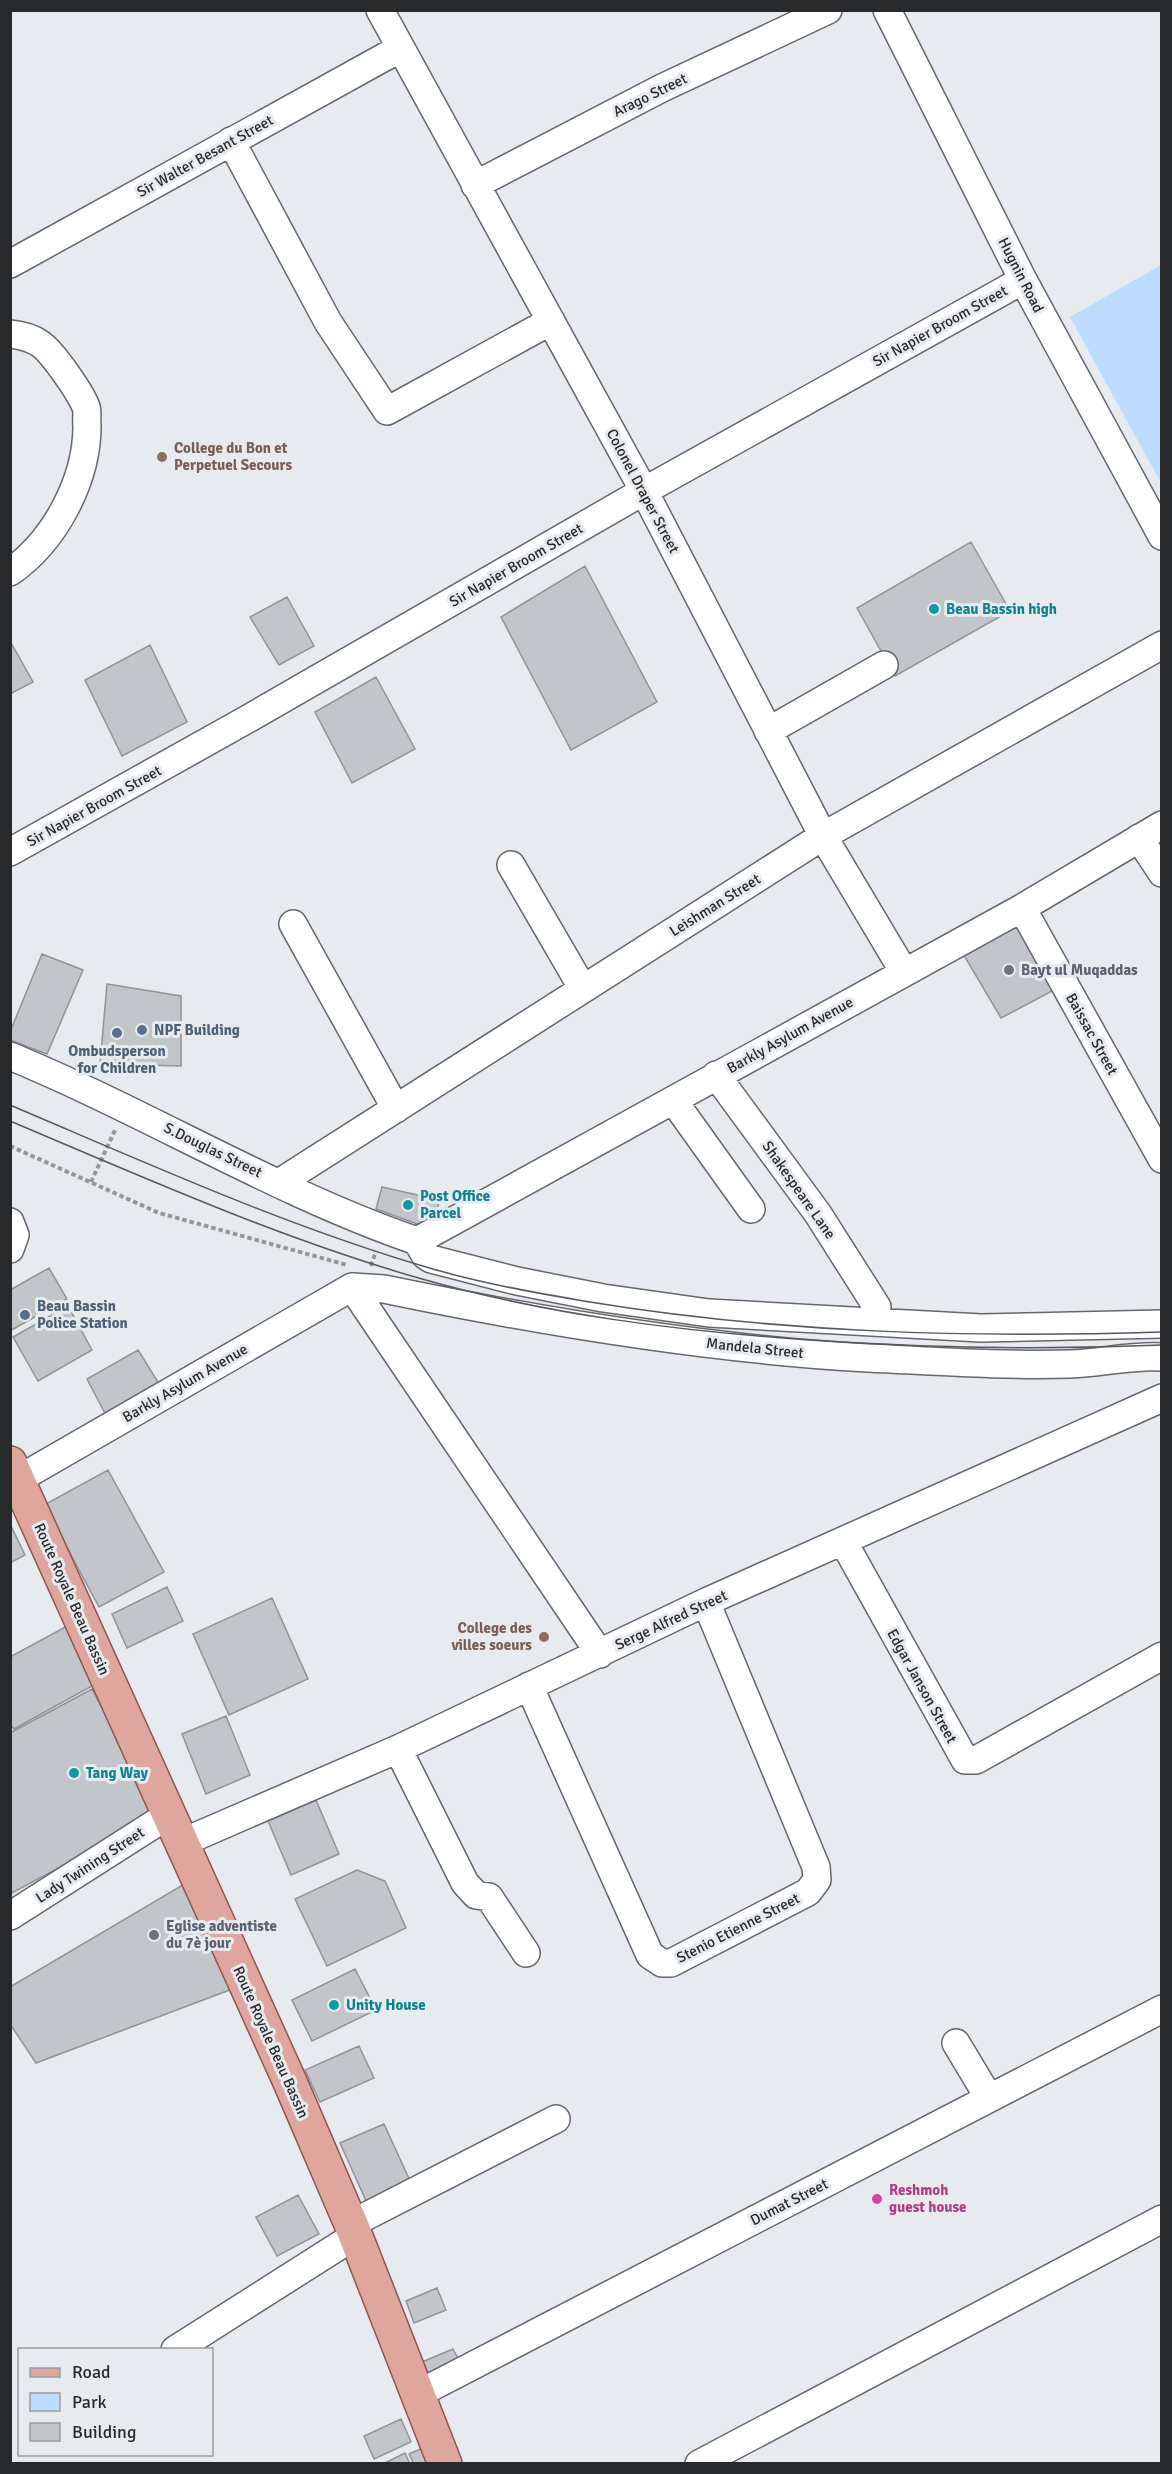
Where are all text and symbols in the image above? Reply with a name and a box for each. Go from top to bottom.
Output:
street label: Arago Street [610,69,690,121]
street label: Sir Walter Besant Street [134,111,276,201]
street label: Hugnin Road [994,234,1048,316]
street label: Sir Napier Broom Street [869,281,1011,371]
street label: Colonel Draper Street [603,426,683,556]
place label: College du Bon et Perpetuel Secours [174,439,293,474]
marker: College du Bon et Perpetuel Secours [155,450,169,464]
street label: Sir Napier Broom Street [446,519,586,611]
place label: Beau Bassin high [946,600,1057,618]
marker: Beau Bassin high [927,602,941,616]
street label: Sir Napier Broom Street [23,761,165,851]
street label: Leishman Street [666,870,764,940]
place label: Bayt ul Muqaddas [1021,961,1138,979]
marker: Bayt ul Muqaddas [1002,963,1016,977]
street label: Baissac Street [1062,990,1122,1078]
street label: Barkly Asylum Avenue [724,993,856,1077]
place label: NPF Building [154,1021,240,1039]
marker: NPF Building [135,1023,149,1037]
marker: Ombudsperson for Children [110,1026,124,1040]
place label: Ombudsperson for Children [68,1042,166,1077]
street label: S.Douglas Street [161,1118,265,1182]
street label: Shakespeare Lane [759,1138,839,1242]
place label: Post Office Parcel [420,1187,490,1222]
marker: Post Office Parcel [401,1198,415,1212]
place label: Beau Bassin Police Station [37,1297,128,1332]
marker: Beau Bassin Police Station [18,1308,32,1322]
street label: Mandela Street [705,1334,805,1362]
street label: Barkly Asylum Avenue [119,1340,251,1426]
street label: Route Royale Beau Bassin [30,1520,114,1678]
street label: Serge Alfred Street [612,1586,730,1654]
place label: College des villes soeurs [450,1619,532,1654]
street label: Edgar Janson Street [883,1626,961,1746]
marker: College des villes soeurs [537,1630,551,1644]
place label: Tang Way [86,1764,148,1782]
marker: Tang Way [67,1766,81,1780]
street label: Lady Twining Street [32,1823,148,1907]
street label: Stenio Etienne Street [673,1889,803,1967]
place label: Eglise adventiste du 7è jour [166,1917,277,1952]
marker: Eglise adventiste du 7è jour [147,1928,161,1942]
street label: Route Royale Beau Bassin [229,1963,313,2121]
place label: Unity House [346,1996,426,2014]
marker: Unity House [327,1998,341,2012]
street label: Dumat Street [747,2175,831,2229]
place label: Reshmoh guest house [889,2181,967,2216]
marker: Reshmoh guest house [870,2192,884,2206]
legend [18,2348,213,2456]
text: Road [72,2361,111,2383]
text: Park [72,2391,107,2413]
text: Building [72,2421,136,2443]

